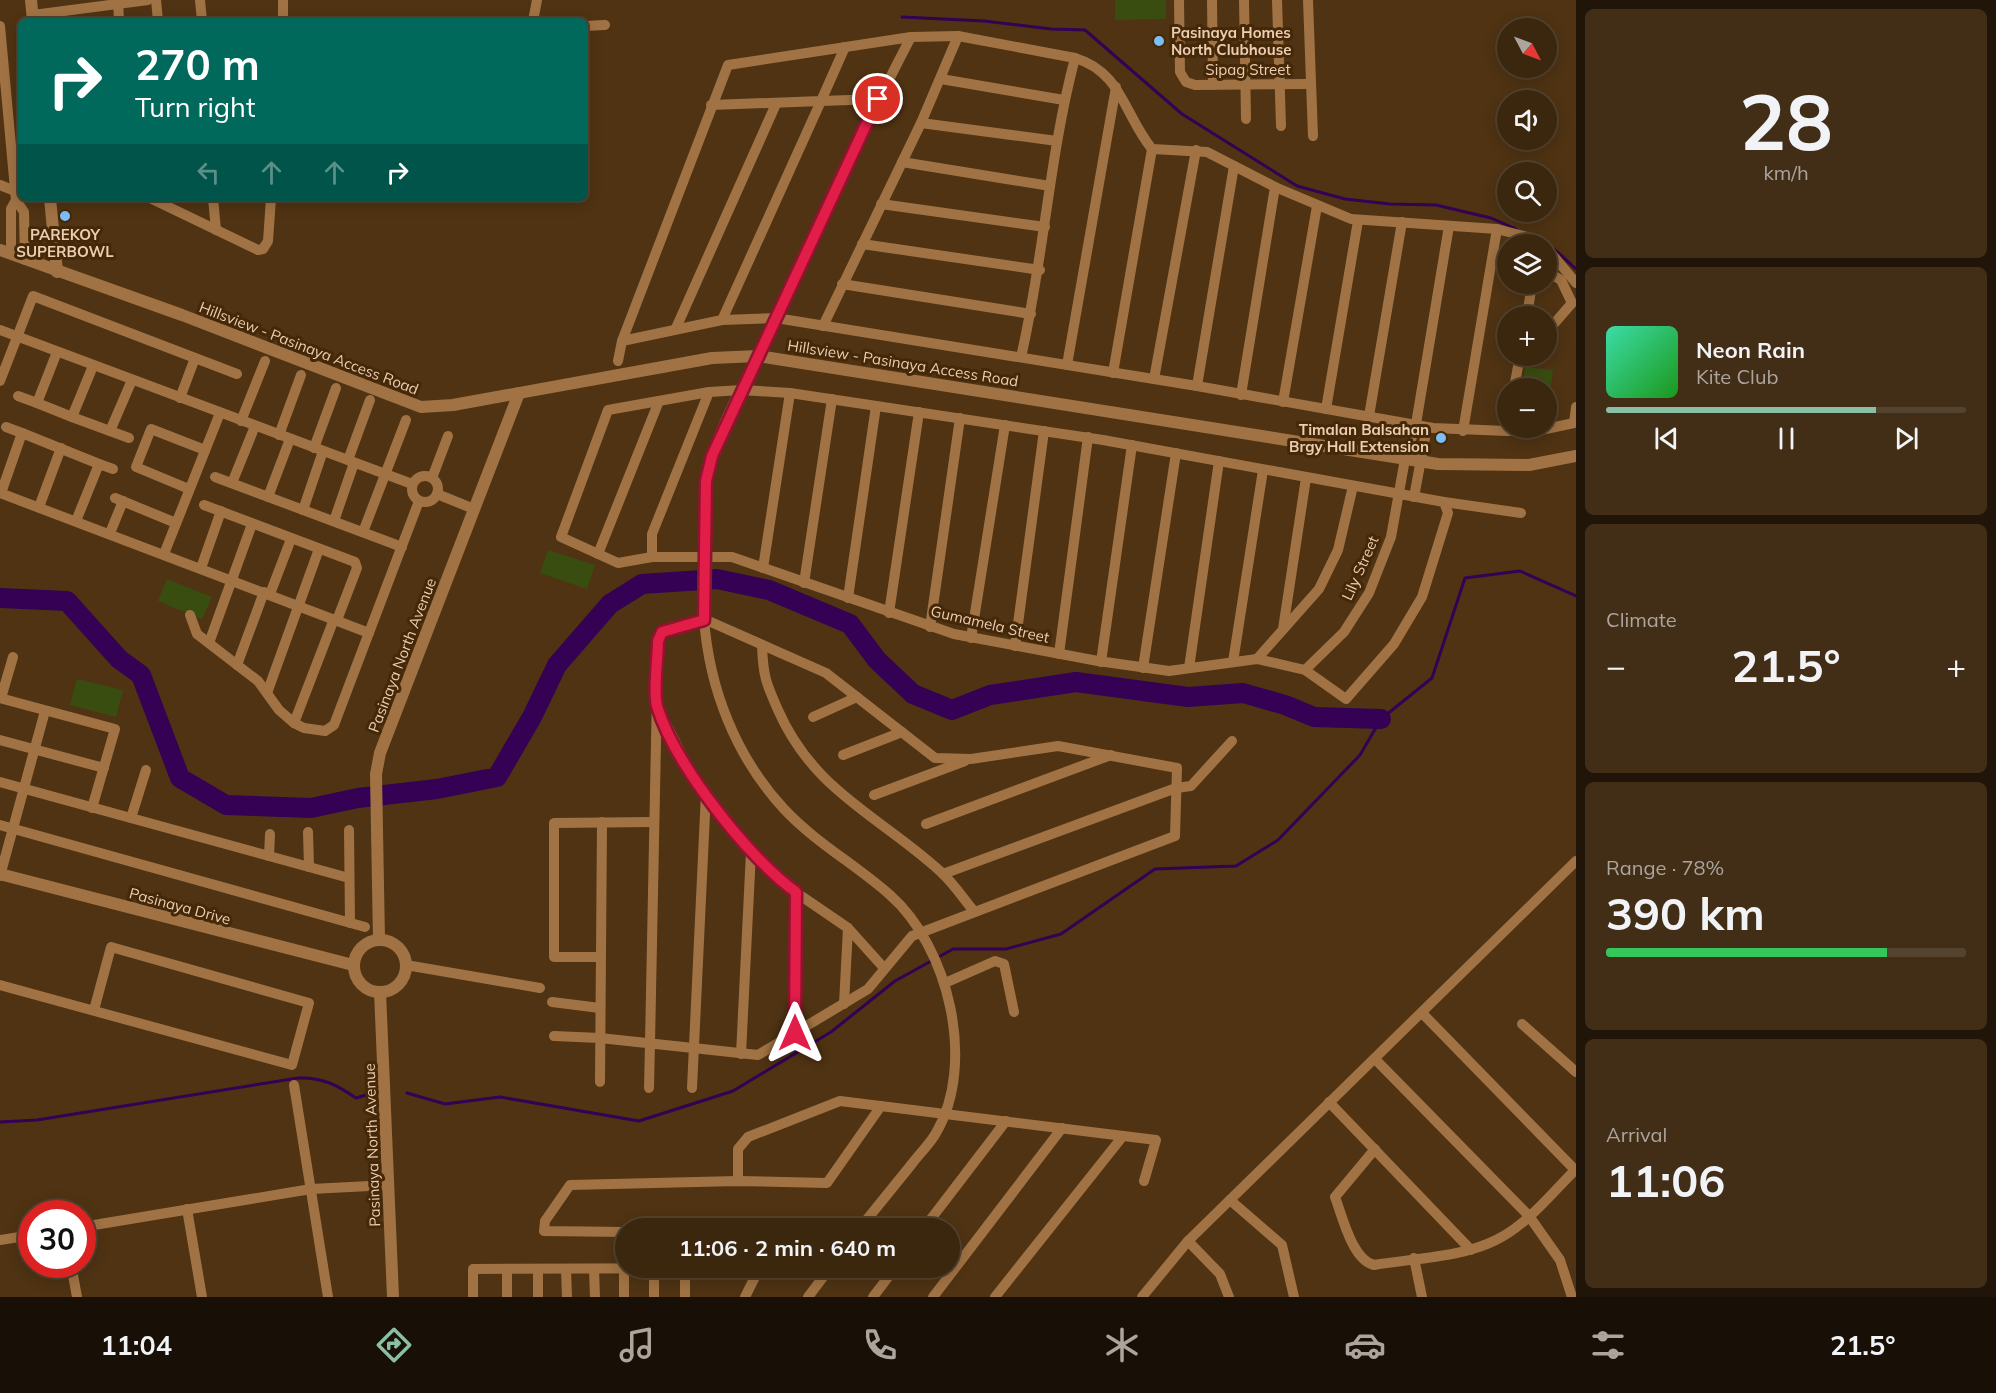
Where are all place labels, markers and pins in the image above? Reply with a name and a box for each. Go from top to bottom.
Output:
place label: Pasinaya Homes North Clubhouse [1171,23,1291,59]
marker: Pasinaya Homes North Clubhouse [1152,34,1166,48]
pin [852,73,903,124]
marker: PAREKOY SUPERBOWL [58,209,72,223]
place label: PAREKOY SUPERBOWL [16,225,114,261]
place label: Timalan Balsahan Brgy Hall Extension [1289,420,1429,456]
marker: Timalan Balsahan Brgy Hall Extension [1434,431,1448,445]

